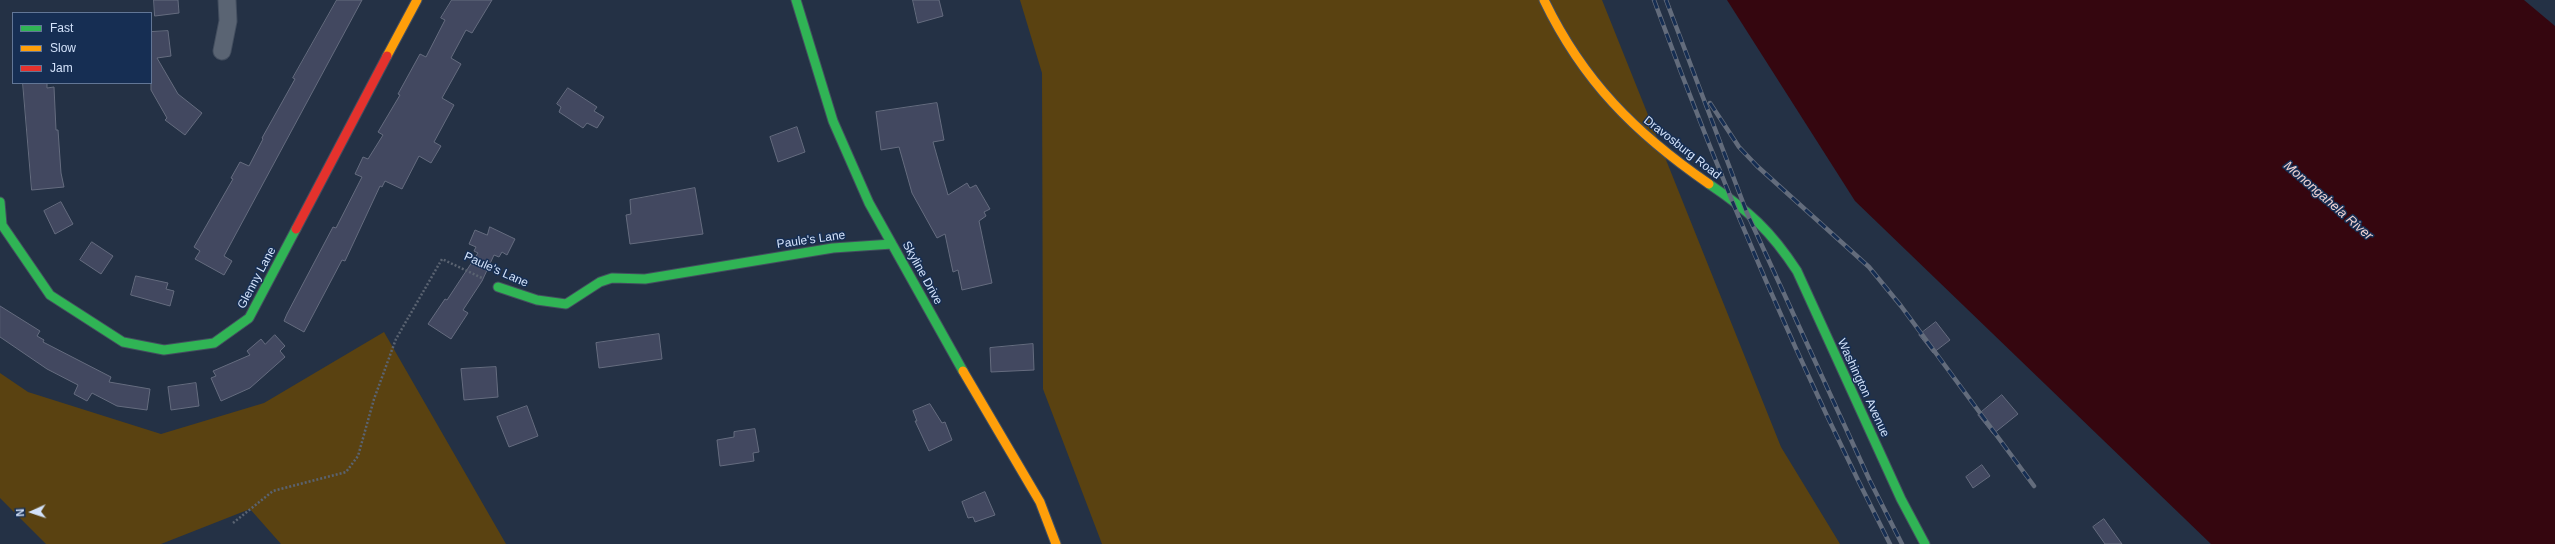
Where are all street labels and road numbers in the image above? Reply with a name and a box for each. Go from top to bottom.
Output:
street label: Dravosburg Road [1641,113,1723,183]
street label: Paule's Lane [776,228,846,252]
street label: Skyline Drive [899,239,945,307]
street label: Glenny Lane [235,245,279,311]
street label: Paule's Lane [462,249,530,291]
street label: Washington Avenue [1834,337,1892,439]

